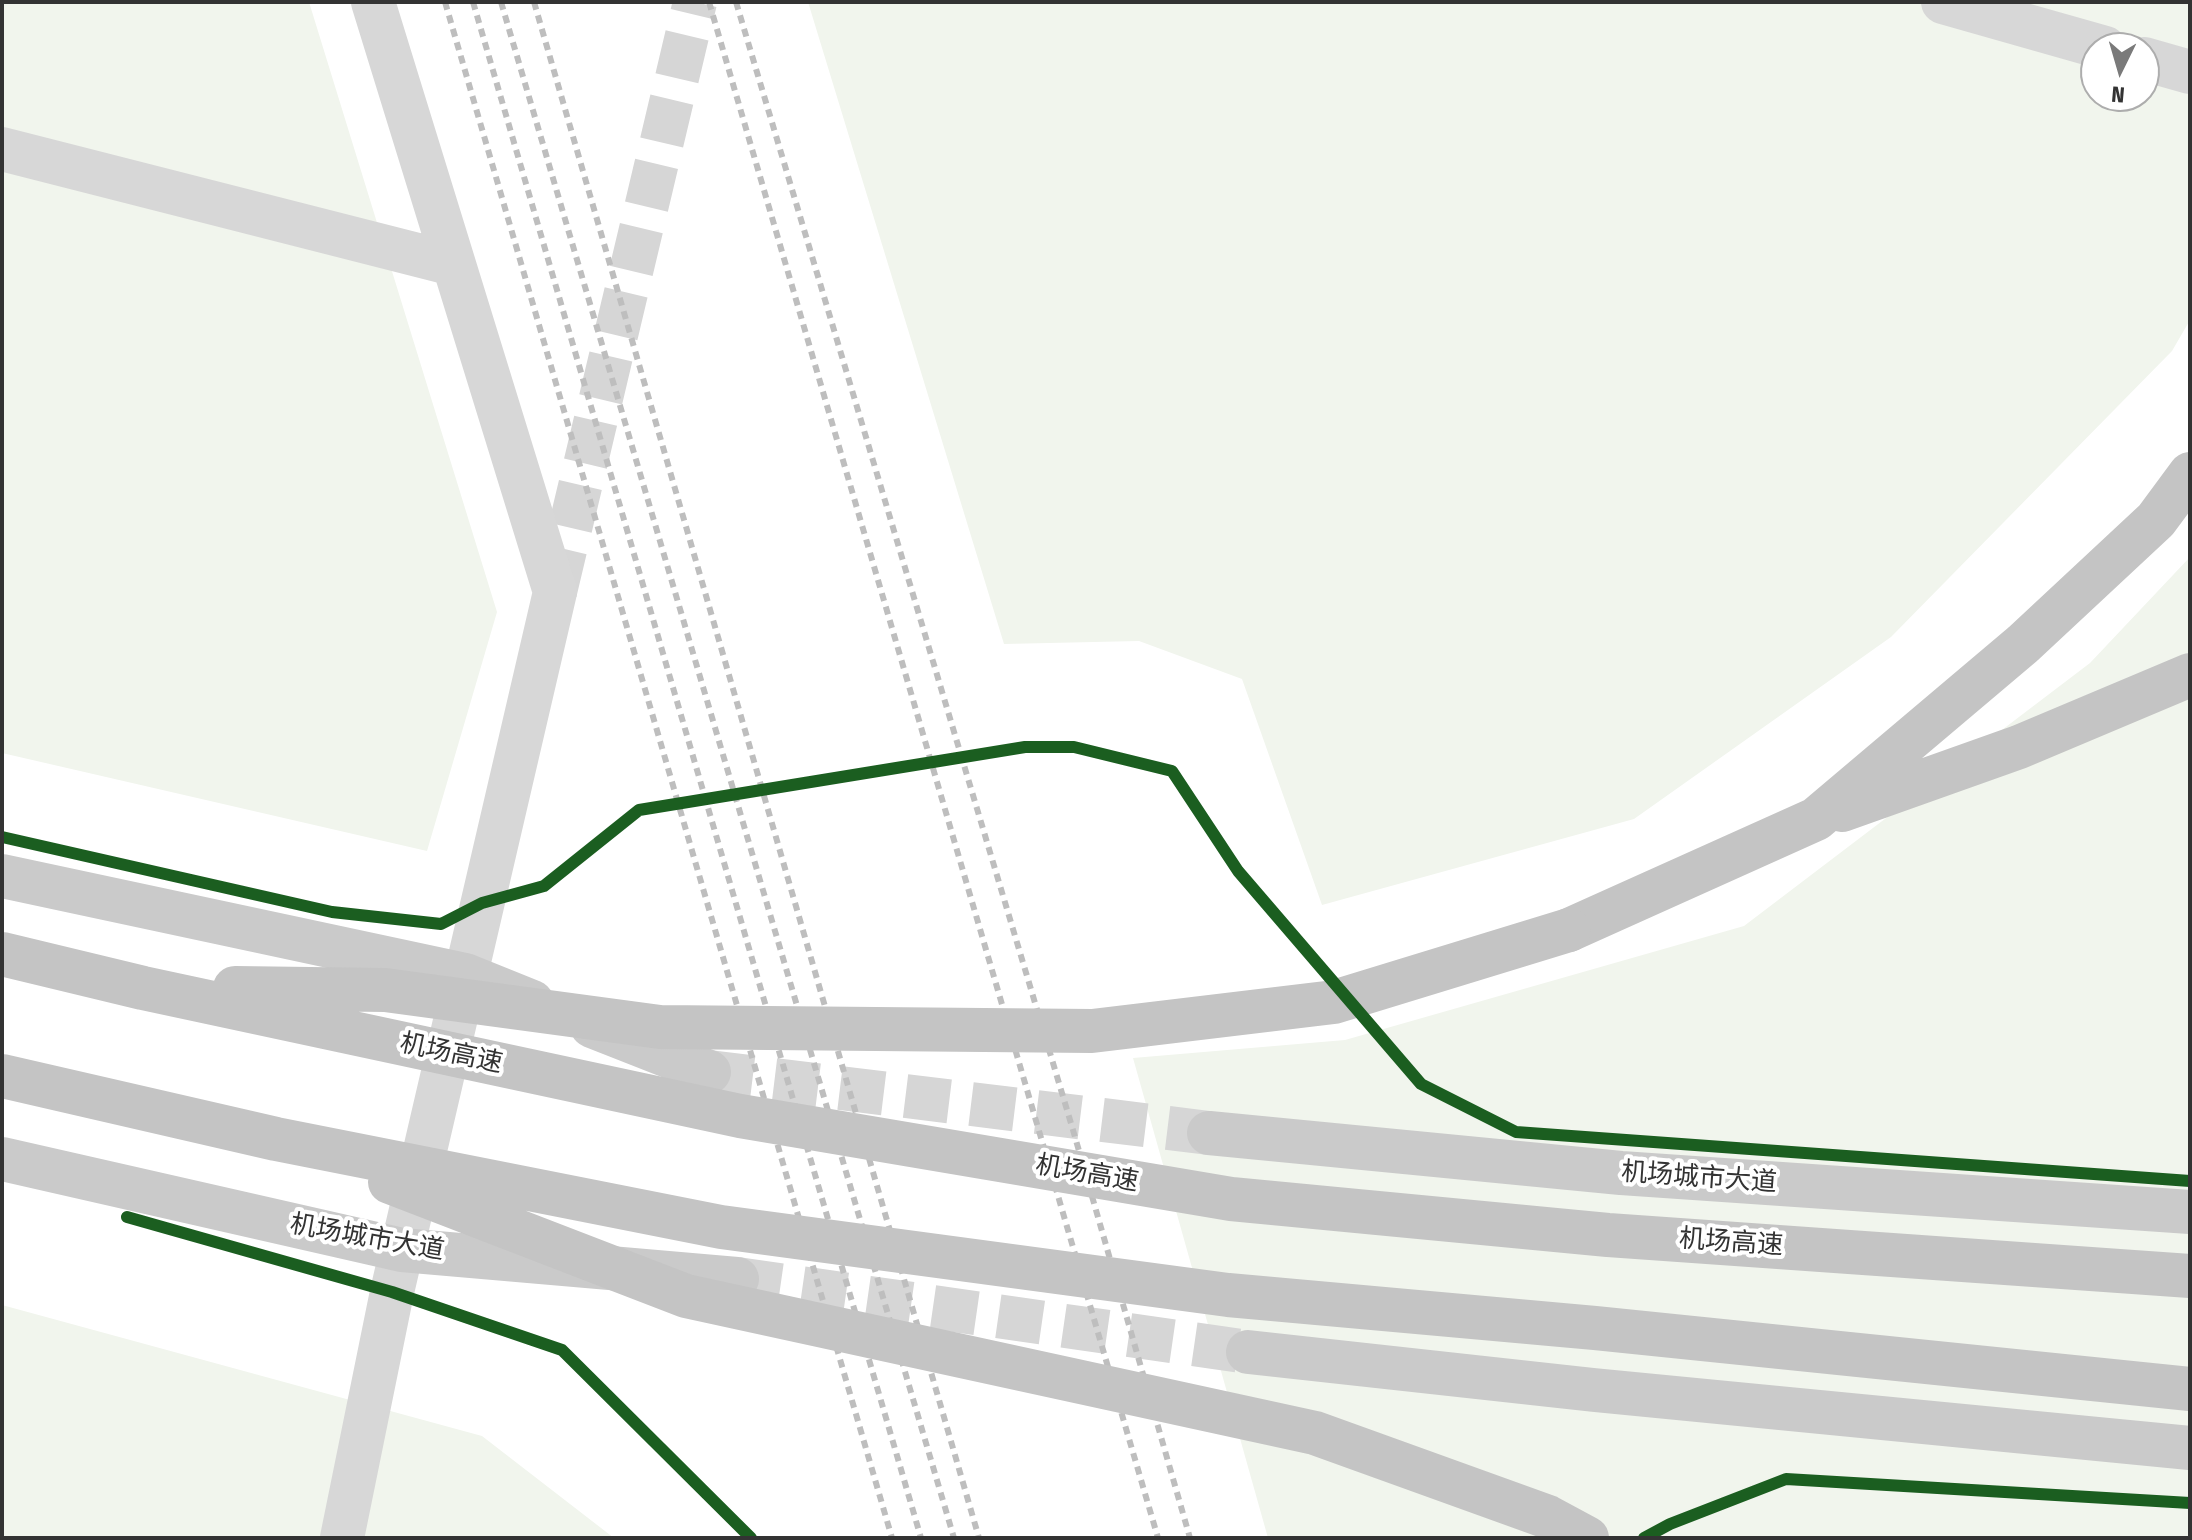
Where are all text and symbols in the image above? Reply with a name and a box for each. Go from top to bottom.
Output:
north arrow [2080,32,2160,112]
text: N [2110,80,2126,108]
street label: 机场高速 [397,1028,505,1080]
street label: 机场高速 [1033,1150,1141,1198]
street label: 机场城市大道 [1620,1157,1778,1199]
street label: 机场城市大道 [287,1209,447,1267]
street label: 机场高速 [1678,1224,1784,1262]

